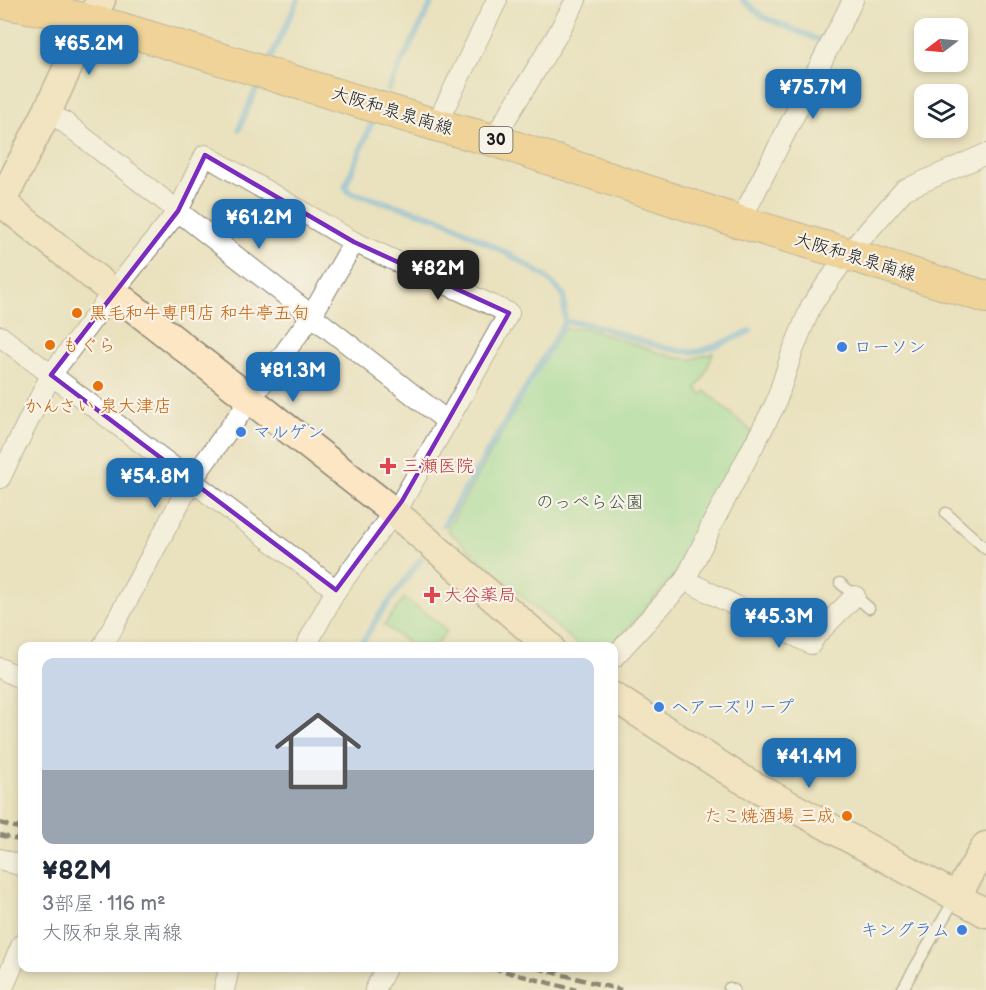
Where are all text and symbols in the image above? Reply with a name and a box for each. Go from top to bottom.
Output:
north arrow [914,18,968,72]
map controls [914,18,968,138]
pin: ¥65.2M [40,25,138,76]
text: ¥65.2M [54,32,124,56]
pin: ¥75.7M [764,69,862,120]
text: ¥75.7M [779,76,847,100]
street label: 大阪和泉泉南線 [329,83,455,139]
button: layers [914,84,968,138]
road number: 30 [480,127,512,153]
pin: ¥61.2M [210,199,308,250]
text: ¥61.2M [226,206,292,230]
street label: 大阪和泉泉南線 [792,229,918,285]
pin: ¥82M [402,250,474,301]
text: ¥82M [411,257,465,281]
place label: 黒毛和牛専門店 和牛亭五旬 [89,303,310,324]
marker: 黒毛和牛専門店 和牛亭五旬 [70,306,84,320]
place label: もぐら [62,335,116,356]
place label: ローソン [854,337,926,358]
marker: もぐら [43,338,57,352]
marker: ローソン [835,340,849,354]
pin: ¥81.3M [244,352,342,403]
text: ¥81.3M [260,359,326,383]
marker: かんさい 泉大津店 [91,379,105,393]
place label: かんさい 泉大津店 [24,396,172,417]
place label: マルゲン [253,422,325,443]
marker: マルゲン [234,425,248,439]
place label: 三瀬医院 [402,456,474,477]
marker: 三瀬医院 [379,457,397,475]
pin: ¥54.8M [106,458,204,509]
text: ¥54.8M [120,465,190,489]
park label: のっぺら公園 [536,492,644,513]
place label: 大谷薬局 [444,585,516,606]
marker: 大谷薬局 [425,588,439,602]
pin: ¥45.3M [730,598,828,649]
text: ¥45.3M [745,605,813,629]
icon: home [264,697,372,805]
place label: ヘアーズリープ [671,697,794,718]
marker: ヘアーズリープ [652,700,666,714]
pin: ¥41.4M [760,738,858,789]
text: ¥41.4M [776,745,842,769]
place label: たこ焼酒場 三成 [704,806,835,827]
marker: たこ焼酒場 三成 [840,809,854,823]
text: ¥82M [42,856,112,887]
text: 3部屋 · 116 m² [42,892,166,916]
place label: キングラム [860,920,950,941]
text: 大阪和泉泉南線 [42,921,182,945]
marker: キングラム [955,923,969,937]

